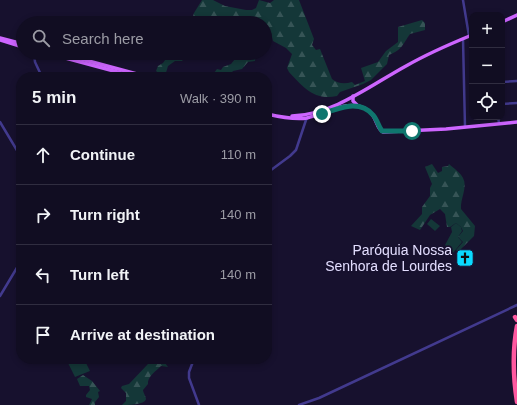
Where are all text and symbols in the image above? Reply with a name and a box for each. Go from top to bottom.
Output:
map controls [469,12,505,120]
button: + [469,12,505,48]
search box [16,16,272,60]
icon: search [30,27,52,49]
text: Search here [62,30,144,47]
button: − [469,48,505,84]
button: locate [469,84,505,120]
text: 5 min [32,88,76,107]
text: Walk · 390 m [180,91,256,106]
route end [313,105,331,123]
route start [403,122,421,140]
icon: ahead [32,144,54,166]
text: Continue [70,146,135,163]
text: 110 m [221,147,256,162]
icon: right [32,204,54,226]
text: Turn right [70,206,140,223]
text: 140 m [220,207,256,222]
place label: Paróquia Nossa Senhora de Lourdes [325,242,452,274]
church icon: Paróquia Nossa Senhora de Lourdes [455,248,475,268]
icon: left [32,264,54,286]
text: Turn left [70,266,129,283]
text: 140 m [220,267,256,282]
icon: arrive [32,324,54,346]
text: Arrive at destination [70,326,215,343]

